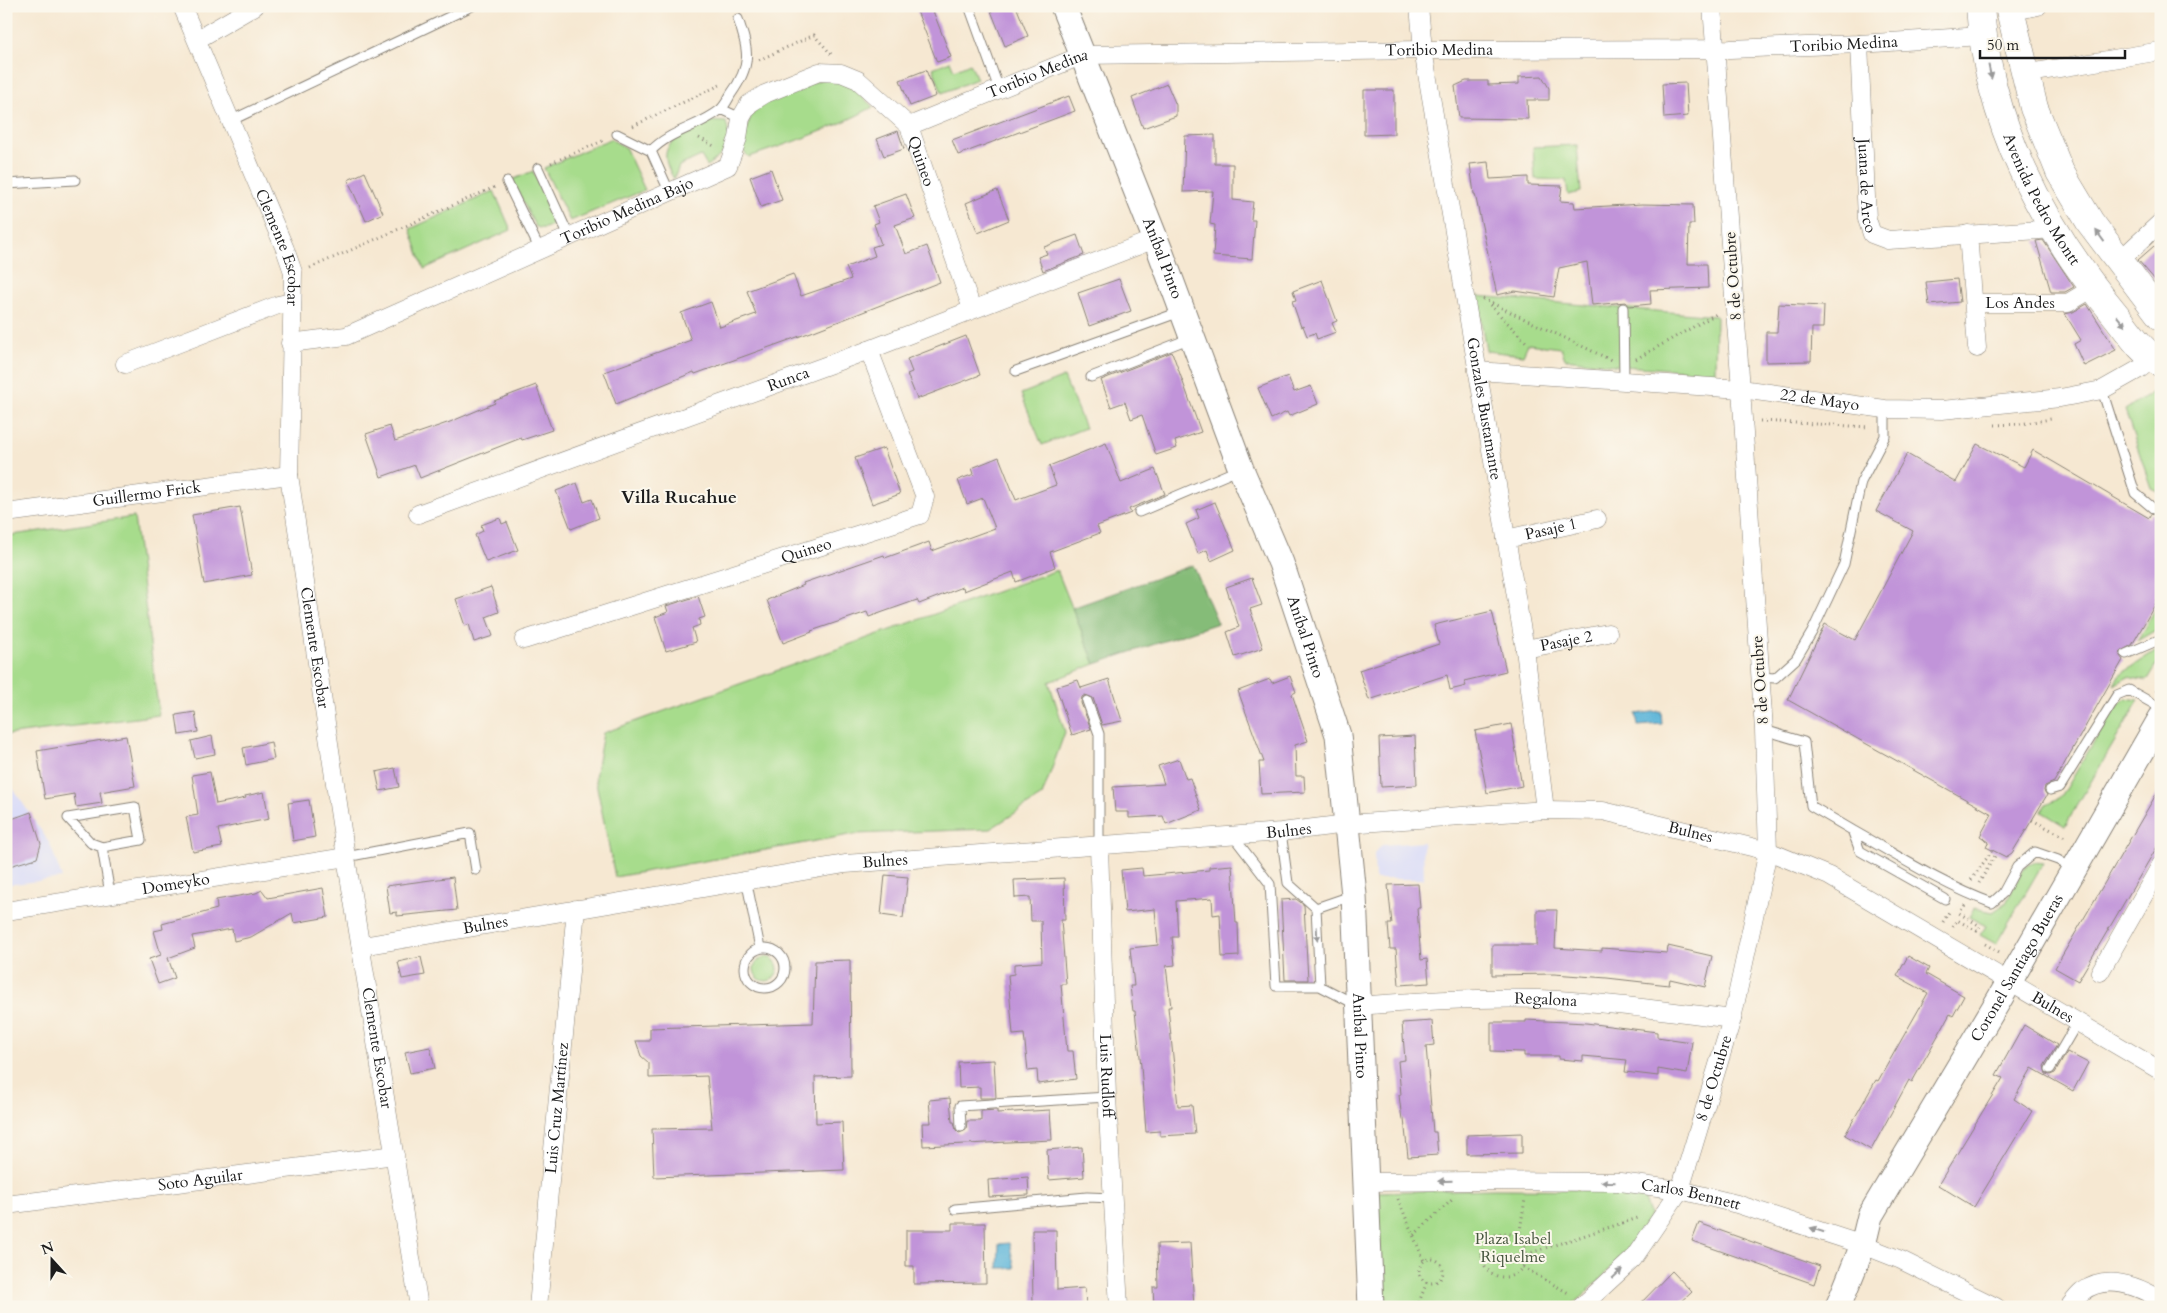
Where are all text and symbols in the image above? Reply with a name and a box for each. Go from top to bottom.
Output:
scale bar [1980,28,2124,60]
street label: Toribio Medina [1789,30,1899,58]
text: 50 m [1987,35,2019,55]
street label: Toribio Medina [1385,39,1493,62]
street label: Toribio Medina [983,44,1088,104]
one-way arrow [1986,64,1994,80]
street label: Avenida Pedro Montt [1997,130,2086,270]
street label: Quineo [902,133,940,190]
street label: Juana de Arco [1852,136,1882,236]
street label: Toribio Medina Bajo [557,172,697,250]
street label: Clemente Escobar [250,186,304,306]
street label: Aníbal Pinto [1137,214,1188,302]
one-way arrow [2095,229,2105,243]
street label: 8 de Octubre [1719,231,1747,321]
street label: Los Andes [1985,292,2055,314]
one-way arrow [2115,315,2126,328]
street label: Gonzales Bustamante [1461,336,1507,482]
street label: Runca [764,362,812,397]
street label: 22 de Mayo [1779,384,1861,416]
street label: Guillermo Frick [91,476,203,512]
district label: Villa Rucahue [621,485,737,510]
street label: Pasaje 1 [1523,513,1579,546]
street label: Quineo [778,532,835,569]
street label: Clemente Escobar [295,585,335,710]
street label: Aníbal Pinto [1282,593,1329,681]
street label: Pasaje 2 [1538,625,1594,657]
street label: 8 de Octubre [1746,635,1774,725]
street label: Bulnes [1666,816,1715,848]
street label: Bulnes [1265,817,1313,844]
street label: Bulnes [862,848,908,874]
street label: Domeyko [141,868,212,900]
street label: Coronel Santiago Bueras [1965,890,2069,1046]
street label: Bulnes [461,910,509,940]
one-way arrow [1314,927,1322,943]
street label: Clemente Escobar [356,986,398,1110]
street label: Bulnes [2027,986,2078,1028]
street label: Regalona [1514,987,1578,1012]
street label: Aníbal Pinto [1347,992,1373,1079]
street label: 8 de Octubre [1690,1032,1737,1124]
street label: Luis Rudloff [1094,1034,1119,1121]
street label: Luis Cruz Martínez [540,1041,574,1175]
street label: Soto Aguilar [157,1164,244,1196]
street label: Carlos Bennett [1640,1174,1744,1215]
one-way arrow [1437,1177,1453,1185]
one-way arrow [1600,1178,1616,1186]
one-way arrow [1809,1226,1824,1233]
park label: Plaza Isabel Riquelme [1475,1228,1551,1268]
north arrow [28,1236,78,1286]
text: N [38,1237,57,1259]
one-way arrow [1611,1268,1623,1280]

